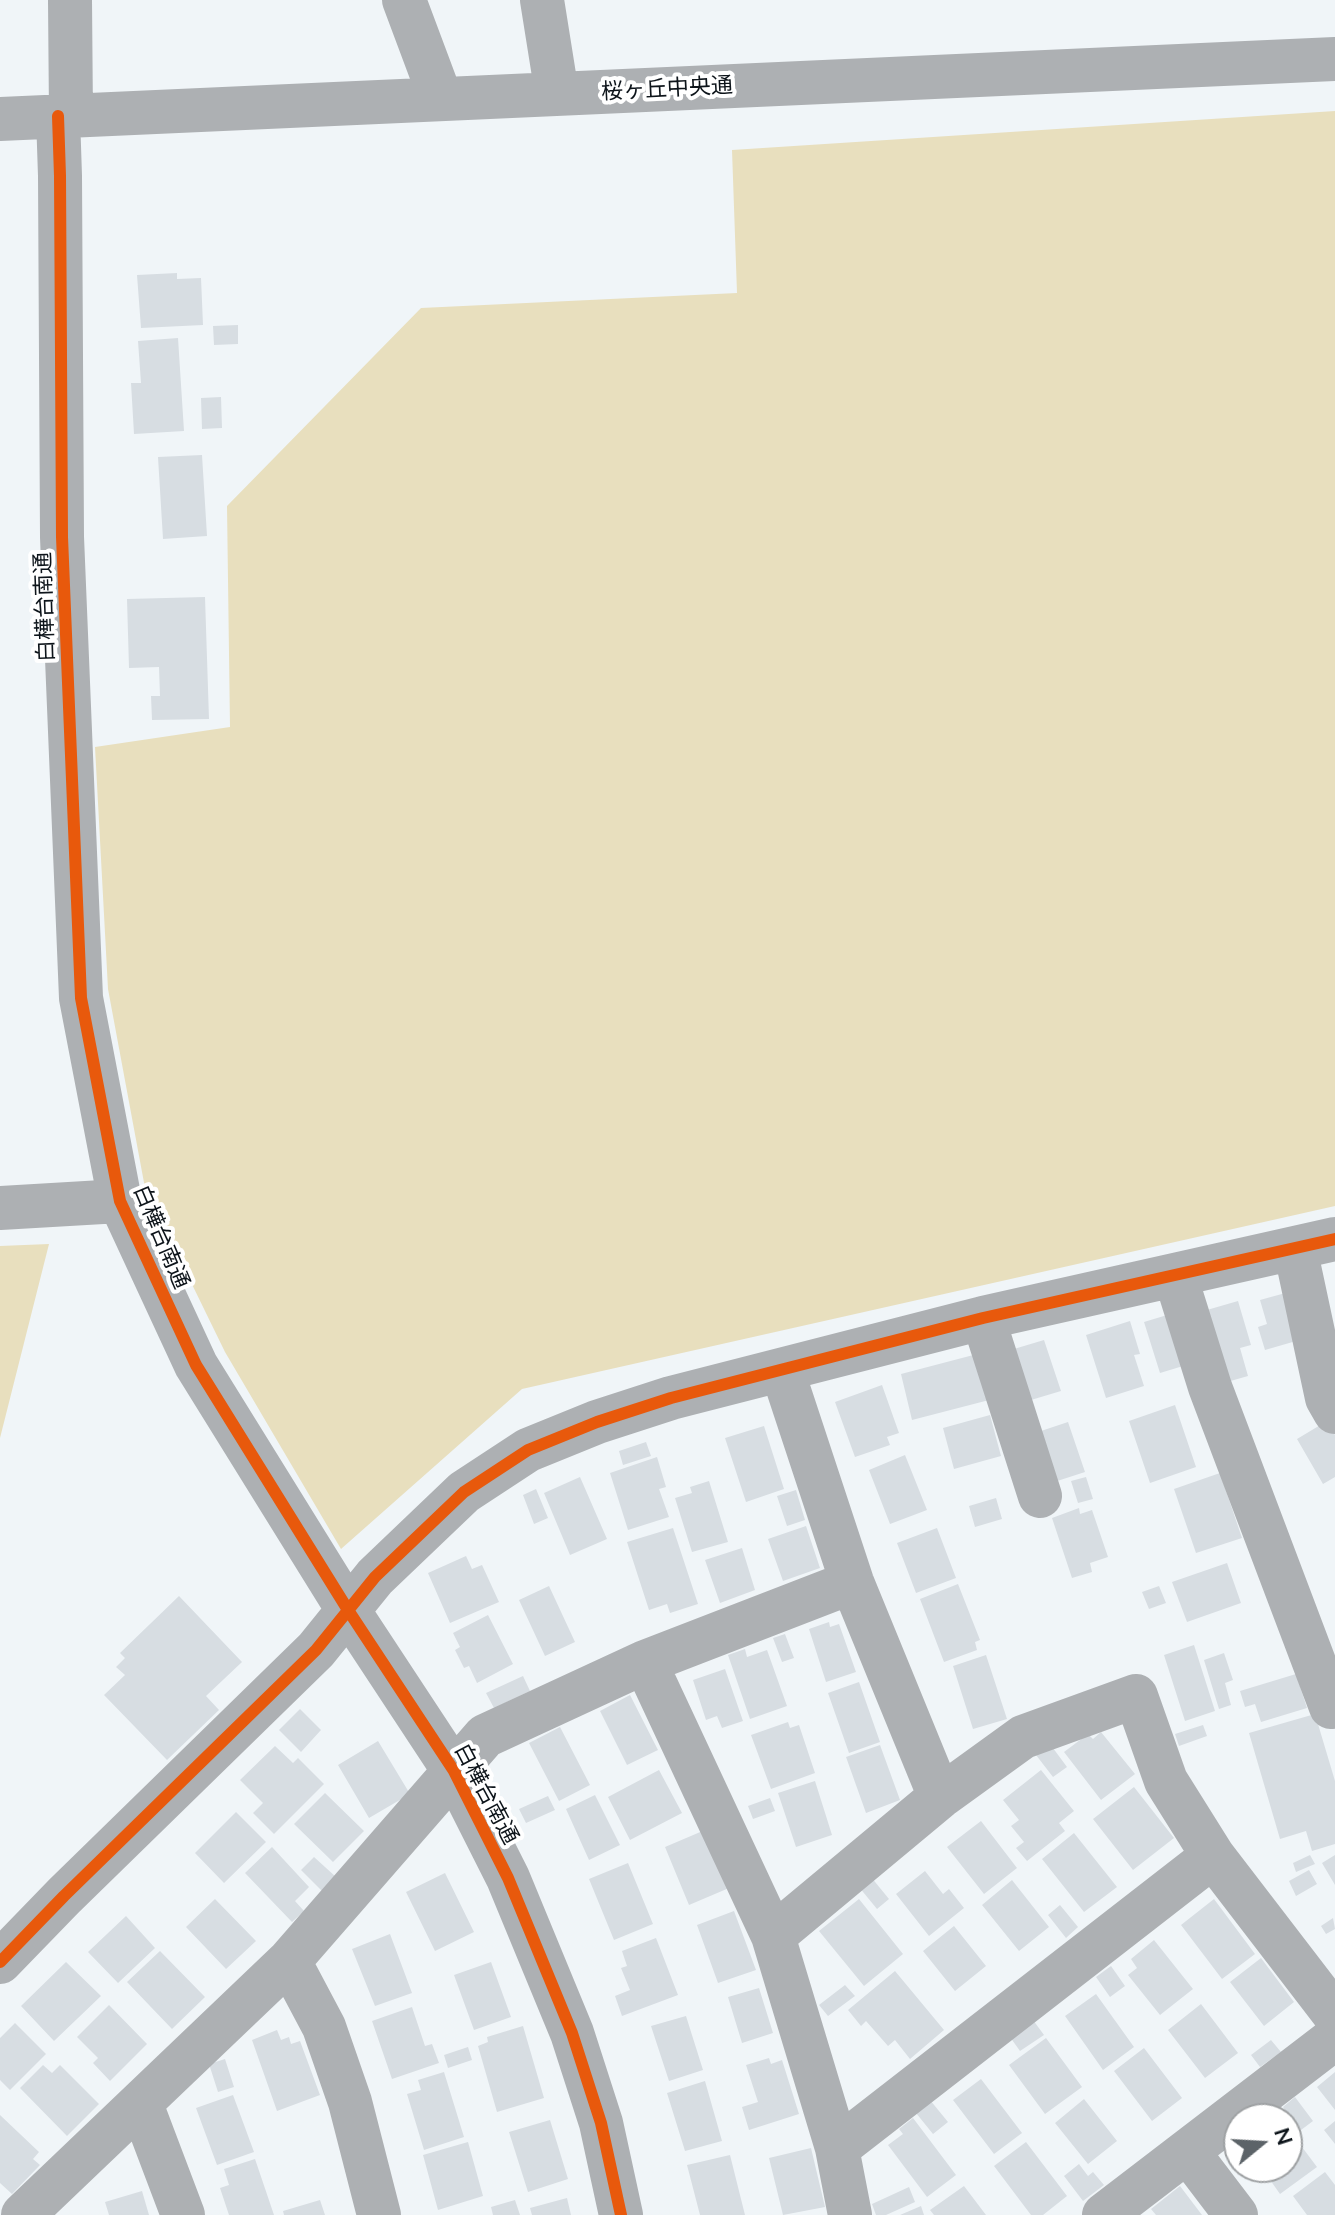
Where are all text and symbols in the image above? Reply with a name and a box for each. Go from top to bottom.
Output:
street label: 桜ヶ丘中央通 [600,72,734,106]
street label: 白樺台南通 [30,552,60,662]
street label: 白樺台南通 [127,1181,195,1293]
street label: 白樺台南通 [449,1739,523,1849]
north arrow [1223,2103,1303,2183]
text: N [1268,2124,1300,2148]

